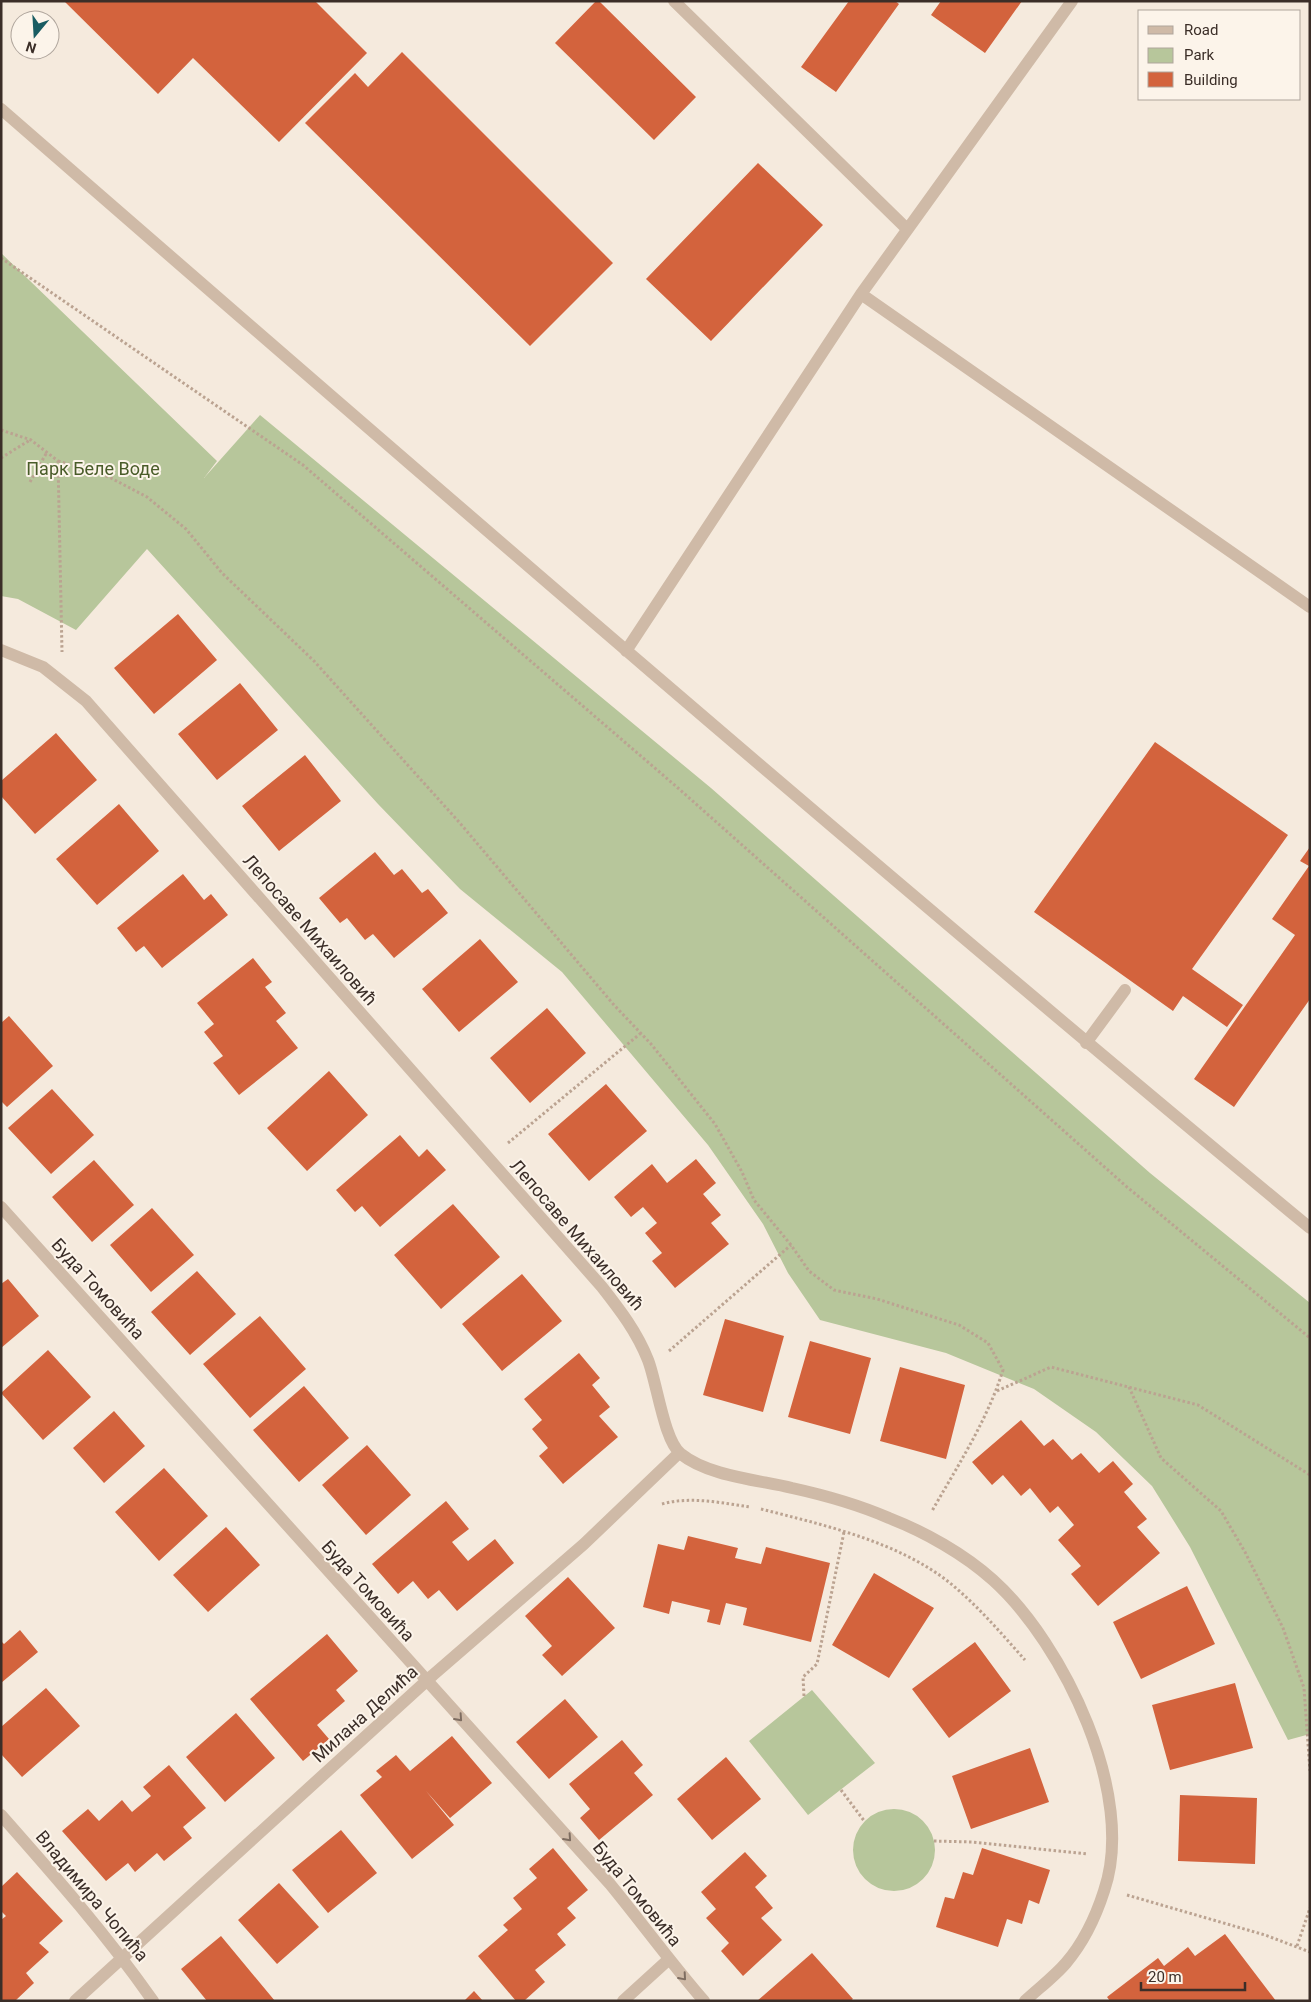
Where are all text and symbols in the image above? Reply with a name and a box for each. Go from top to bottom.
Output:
north arrow [10,10,60,60]
legend [1138,10,1301,100]
text: Road [1184,21,1218,39]
text: N [24,38,38,57]
text: Park [1184,46,1215,64]
text: Building [1184,71,1238,89]
park label: Парк Беле Воде [26,458,160,479]
street label: Лепосаве Михаиловић [239,850,382,1009]
street label: Лепосаве Михаиловић [506,1155,649,1314]
street label: Буда Томовића [48,1234,149,1343]
street label: Буда Томовића [318,1536,419,1645]
street label: Милана Делића [308,1661,422,1767]
one-way arrow [453,1713,462,1722]
street label: Владимира Чопића [32,1826,153,1965]
one-way arrow [562,1833,571,1842]
street label: Буда Томовића [589,1837,686,1950]
scale bar [1141,1960,1245,1992]
text: 20 m [1148,1968,1182,1986]
one-way arrow [677,1971,686,1980]

